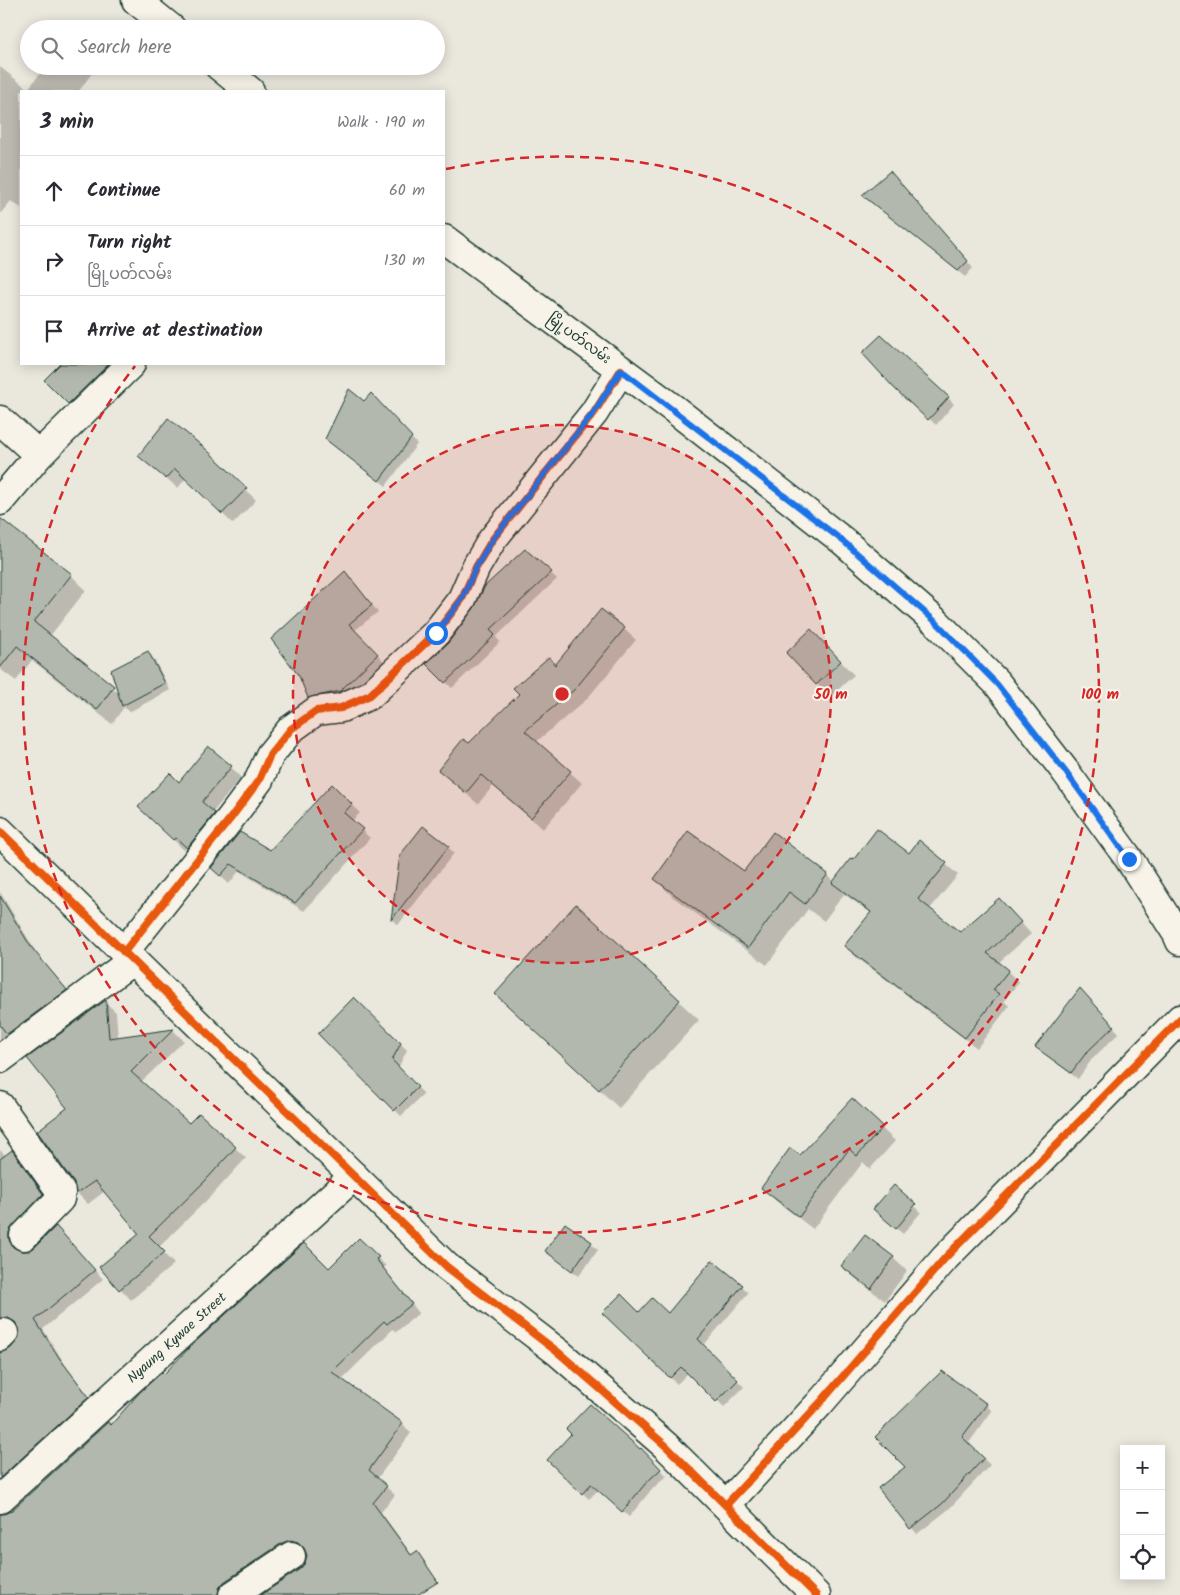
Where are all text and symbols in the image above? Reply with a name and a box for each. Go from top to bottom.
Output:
search box [20,20,445,75]
text: Search here [78,33,172,63]
icon: search [38,34,66,62]
text: 3 min [40,106,94,139]
text: Walk · 190 m [337,110,425,135]
text: Continue [87,176,160,206]
icon: ahead [40,177,68,205]
text: 60 m [389,178,425,203]
text: Turn right [87,228,172,258]
icon: right [40,247,68,275]
text: 130 m [384,248,425,273]
text: မြို့ပတ်လမ်း [87,262,172,287]
street label: မြို့ပတ်လမ်း [542,308,616,370]
text: Arrive at destination [87,316,263,346]
icon: arrive [40,317,68,345]
route start [425,622,448,645]
text: 50 m [813,683,848,707]
text: 100 m [1081,683,1119,707]
centre of rings [553,685,571,703]
route end [1118,848,1141,871]
street label: Nyaung Kywae Street [122,1287,232,1389]
map controls [1120,1445,1165,1580]
button: + [1120,1445,1165,1490]
button: − [1120,1490,1165,1535]
button: locate [1120,1535,1165,1580]

